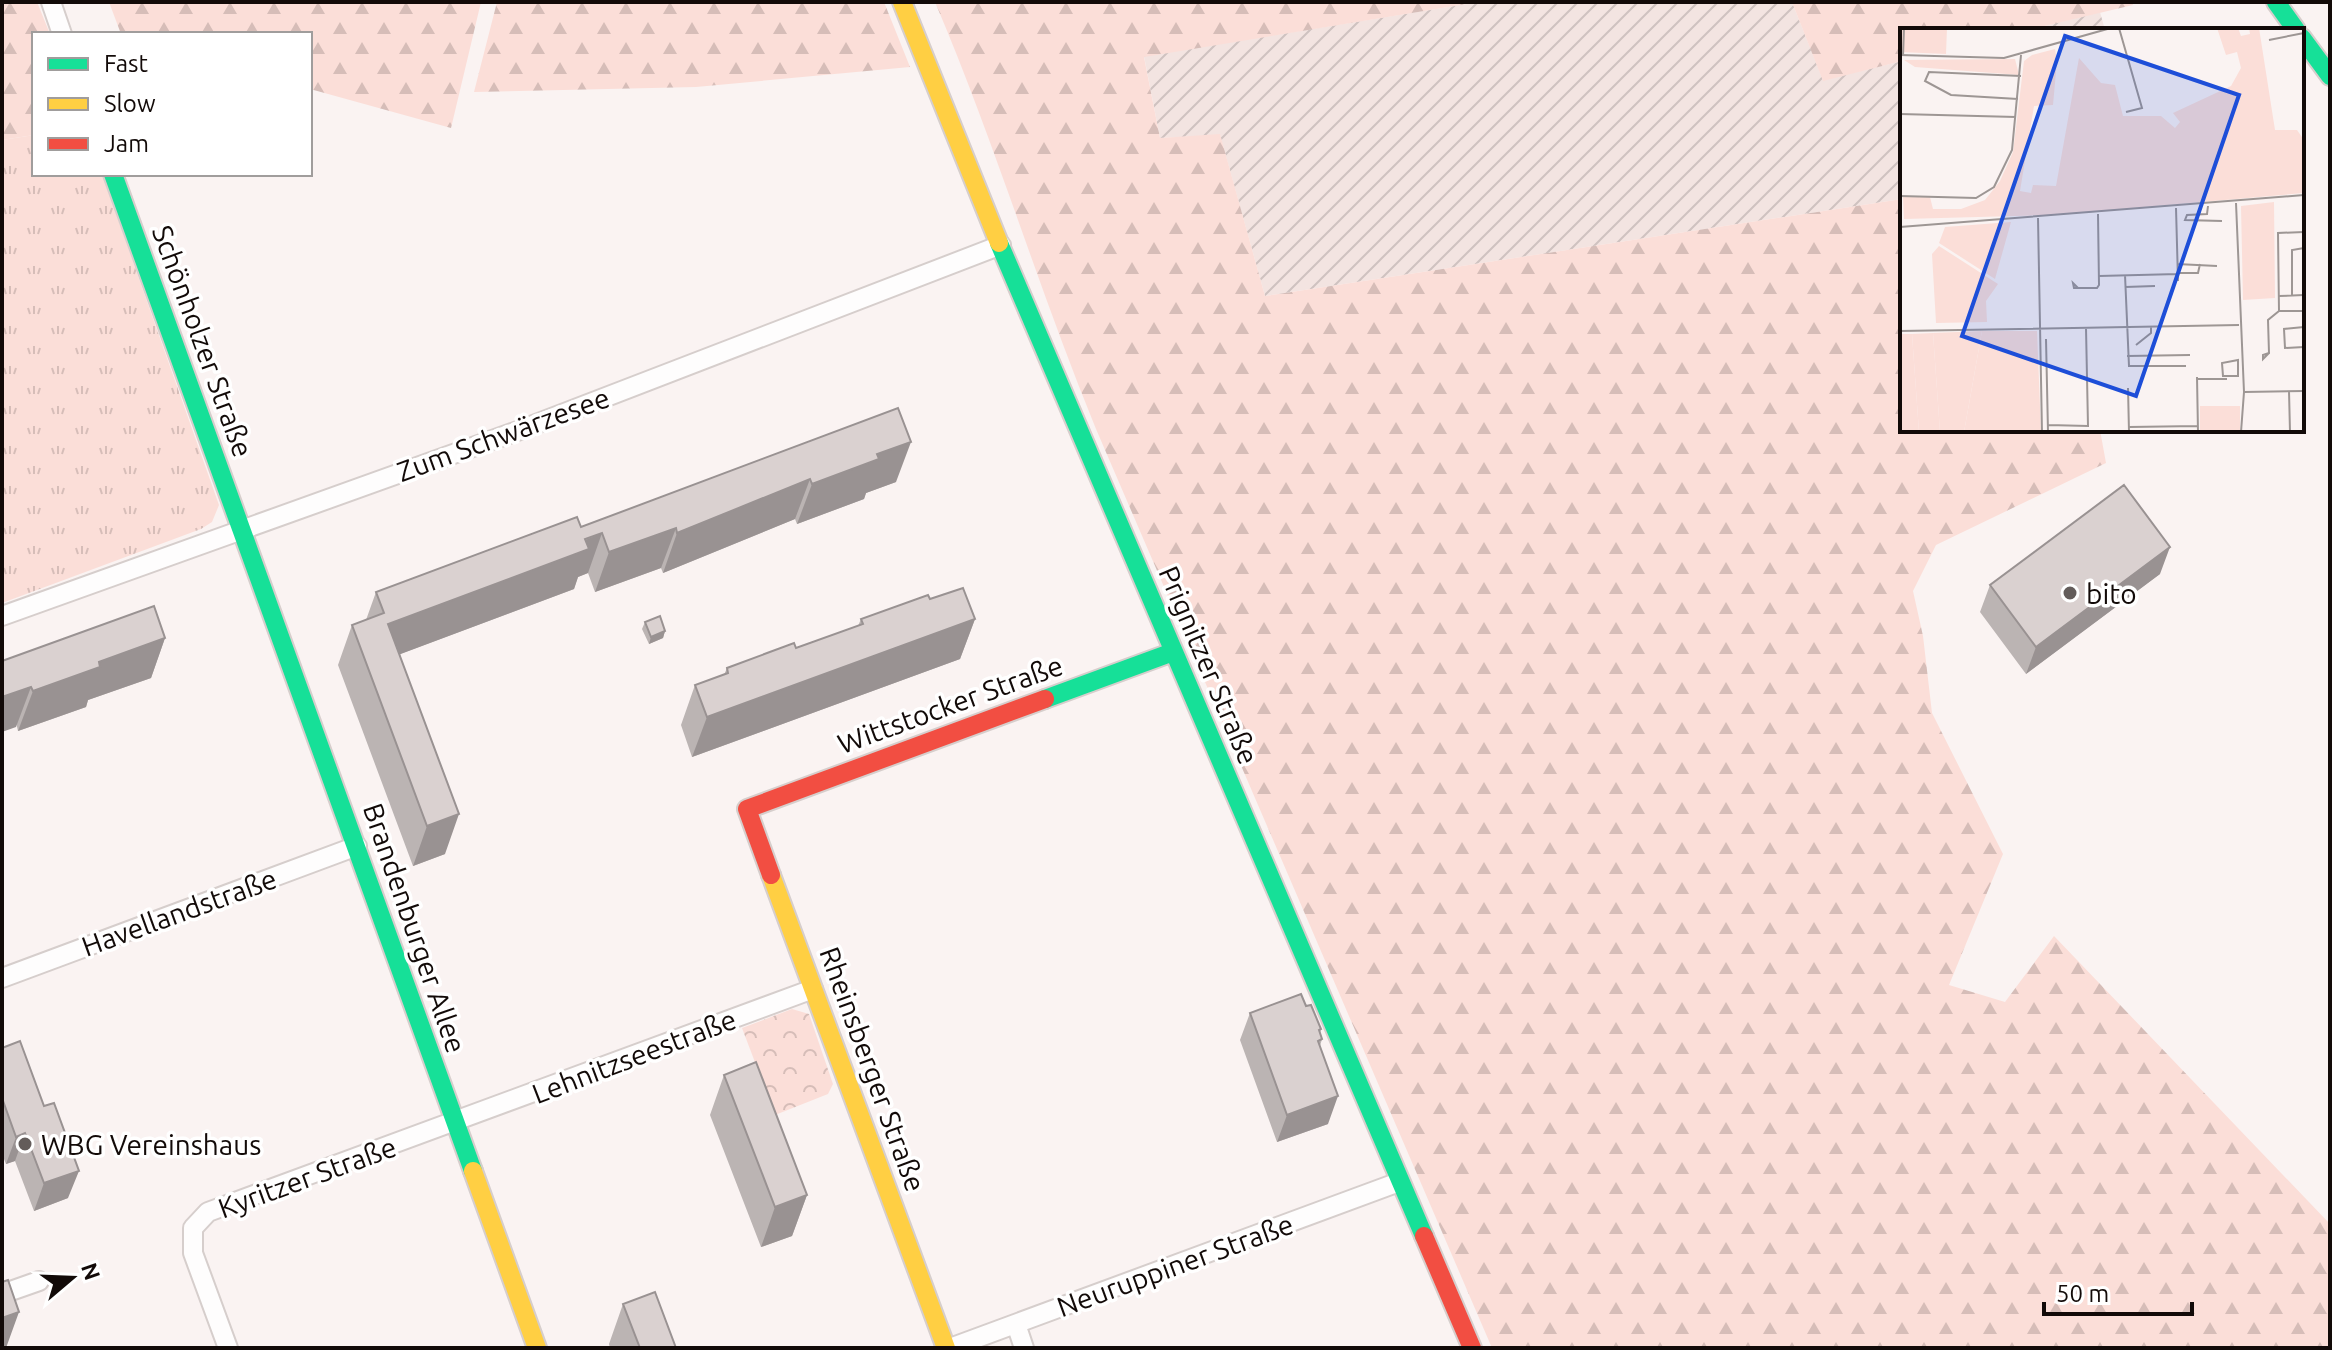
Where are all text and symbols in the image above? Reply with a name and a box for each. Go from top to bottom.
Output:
inset map [1900,28,2304,432]
legend [32,32,312,176]
text: Fast [104,50,148,77]
text: Slow [104,90,156,117]
text: Jam [104,130,149,157]
street label: Schönholzer Straße [147,221,259,461]
street label: Zum Schwärzesee [393,381,613,487]
street label: Prignitzer Straße [1153,561,1265,769]
place label: bito [2086,578,2137,609]
marker: bito [2061,584,2079,602]
street label: Wittstocker Straße [833,649,1067,759]
street label: Brandenburger Allee [358,799,472,1057]
street label: Havellandstraße [77,862,281,962]
street label: Rheinsberger Straße [814,943,932,1195]
street label: Lehnitzseestraße [528,1003,740,1109]
place label: WBG Vereinshaus [41,1129,261,1160]
street label: Kyritzer Straße [214,1130,400,1224]
marker: WBG Vereinshaus [16,1135,34,1153]
street label: Neuruppiner Straße [1053,1208,1297,1322]
north arrow [32,1238,112,1318]
text: N [77,1259,106,1283]
scale bar [2044,1266,2192,1316]
text: 50 m [2056,1280,2109,1307]

